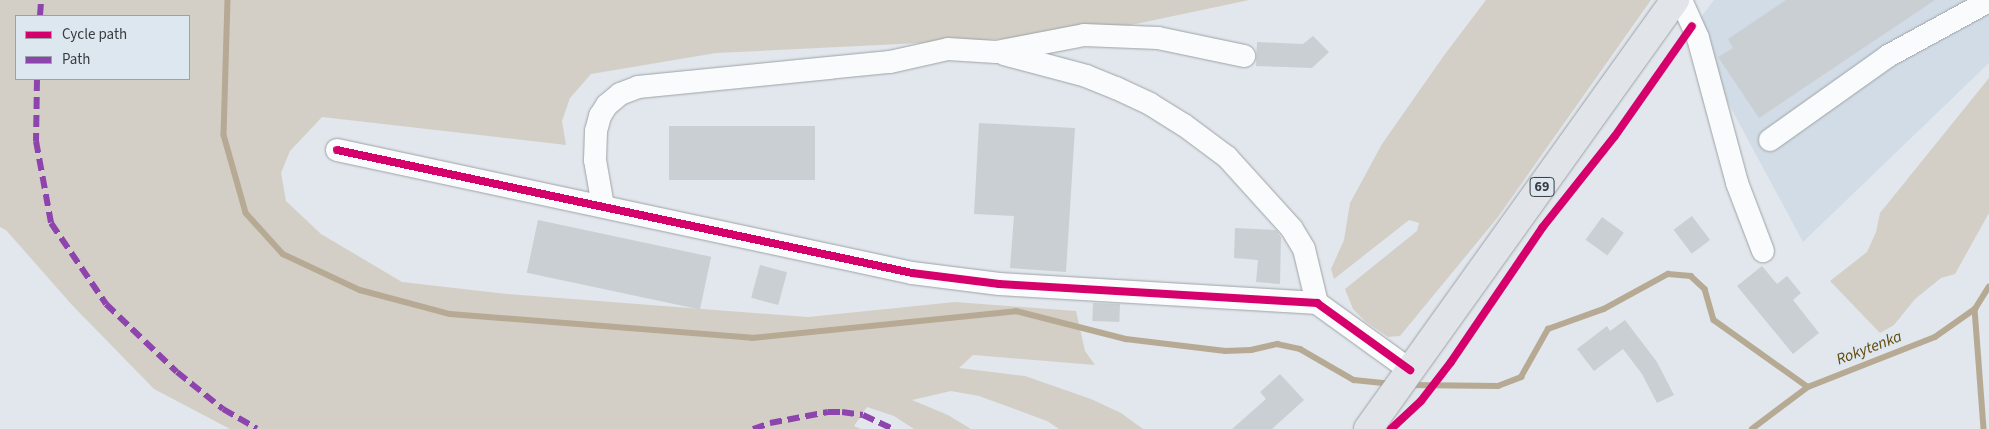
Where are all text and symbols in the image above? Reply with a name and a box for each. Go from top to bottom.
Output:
legend [15,15,190,80]
text: Cycle path [62,24,127,45]
text: Path [62,49,90,70]
road number: 69 [1530,176,1554,198]
water label: Rokytenka [1833,327,1905,369]

